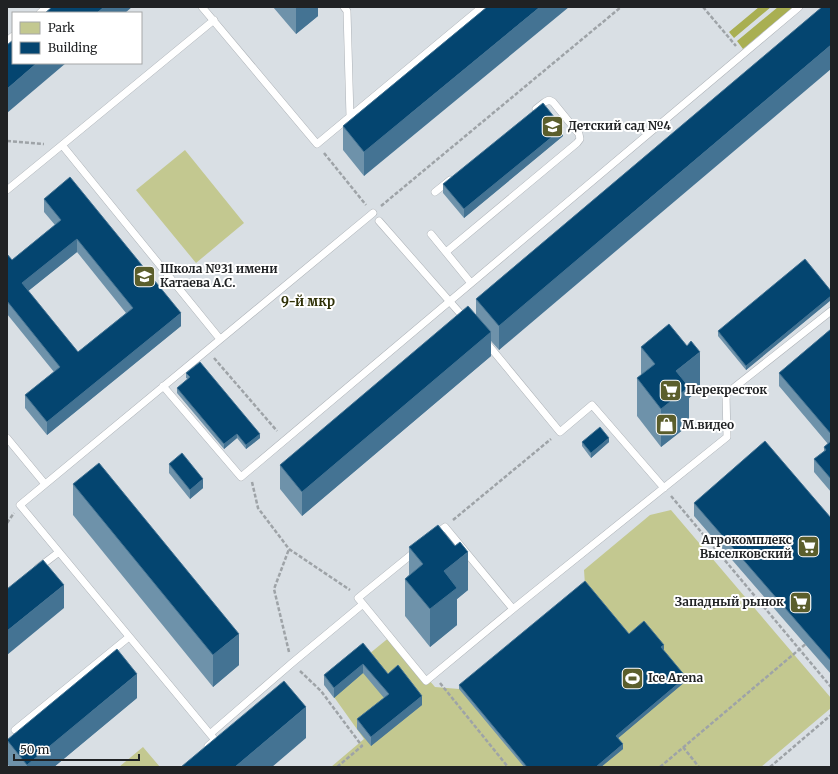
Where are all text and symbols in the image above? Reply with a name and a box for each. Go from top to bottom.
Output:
legend [12,12,142,64]
text: Park [48,20,75,35]
text: Building [48,40,98,55]
school or university icon: Детский сад №4 [539,113,565,139]
place label: Детский сад №4 [568,118,671,133]
place label: Школа №31 имени Катаева А.С. [160,261,278,290]
school or university icon: Школа №31 имени Катаева А.С. [132,263,158,289]
district label: 9-й мкр [281,293,335,310]
supermarket icon: Перекресток [658,377,684,403]
place label: Перекресток [686,382,767,397]
shop icon: М.видео [653,412,679,438]
place label: М.видео [682,417,734,432]
place label: Агрокомплекс Выселковский [700,532,793,561]
supermarket icon: Агрокомплекс Выселковский [795,534,821,560]
supermarket icon: Западный рынок [787,589,813,615]
place label: Западный рынок [675,594,784,609]
sports icon: Ice Arena [619,665,645,691]
place label: Ice Arena [648,670,703,685]
scale bar [14,736,139,762]
text: 50 m [20,742,49,757]

